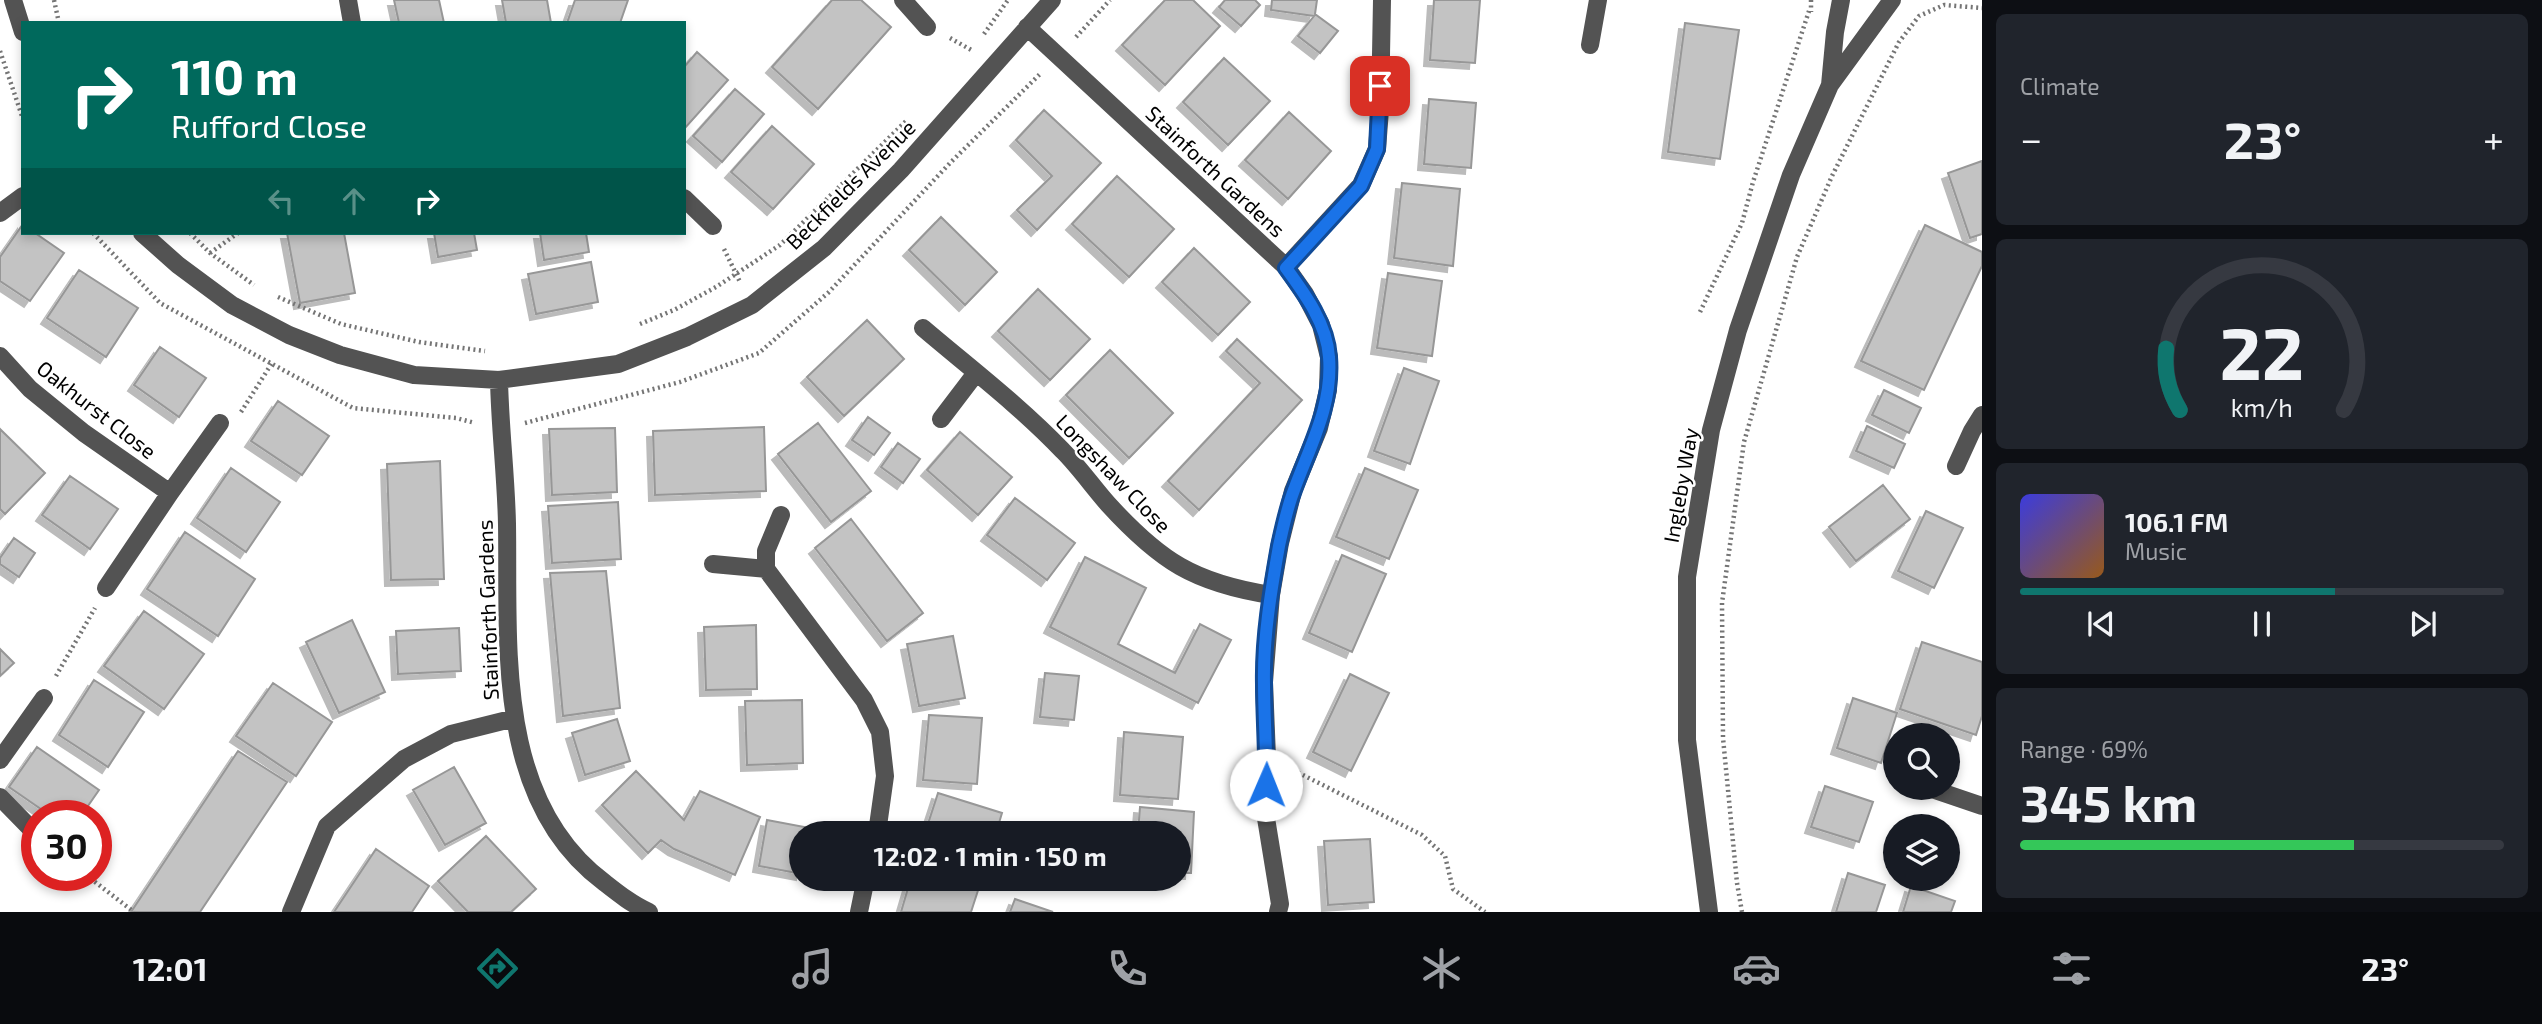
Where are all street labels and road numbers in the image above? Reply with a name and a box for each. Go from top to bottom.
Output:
street label: Stainforth Gardens [1141,100,1291,242]
street label: Beckfields Avenue [780,114,920,254]
street label: Oakhurst Close [32,355,162,463]
street label: Longshaw Close [1051,409,1177,537]
street label: Ingleby Way [1658,426,1702,544]
street label: Stainforth Gardens [471,519,503,701]

